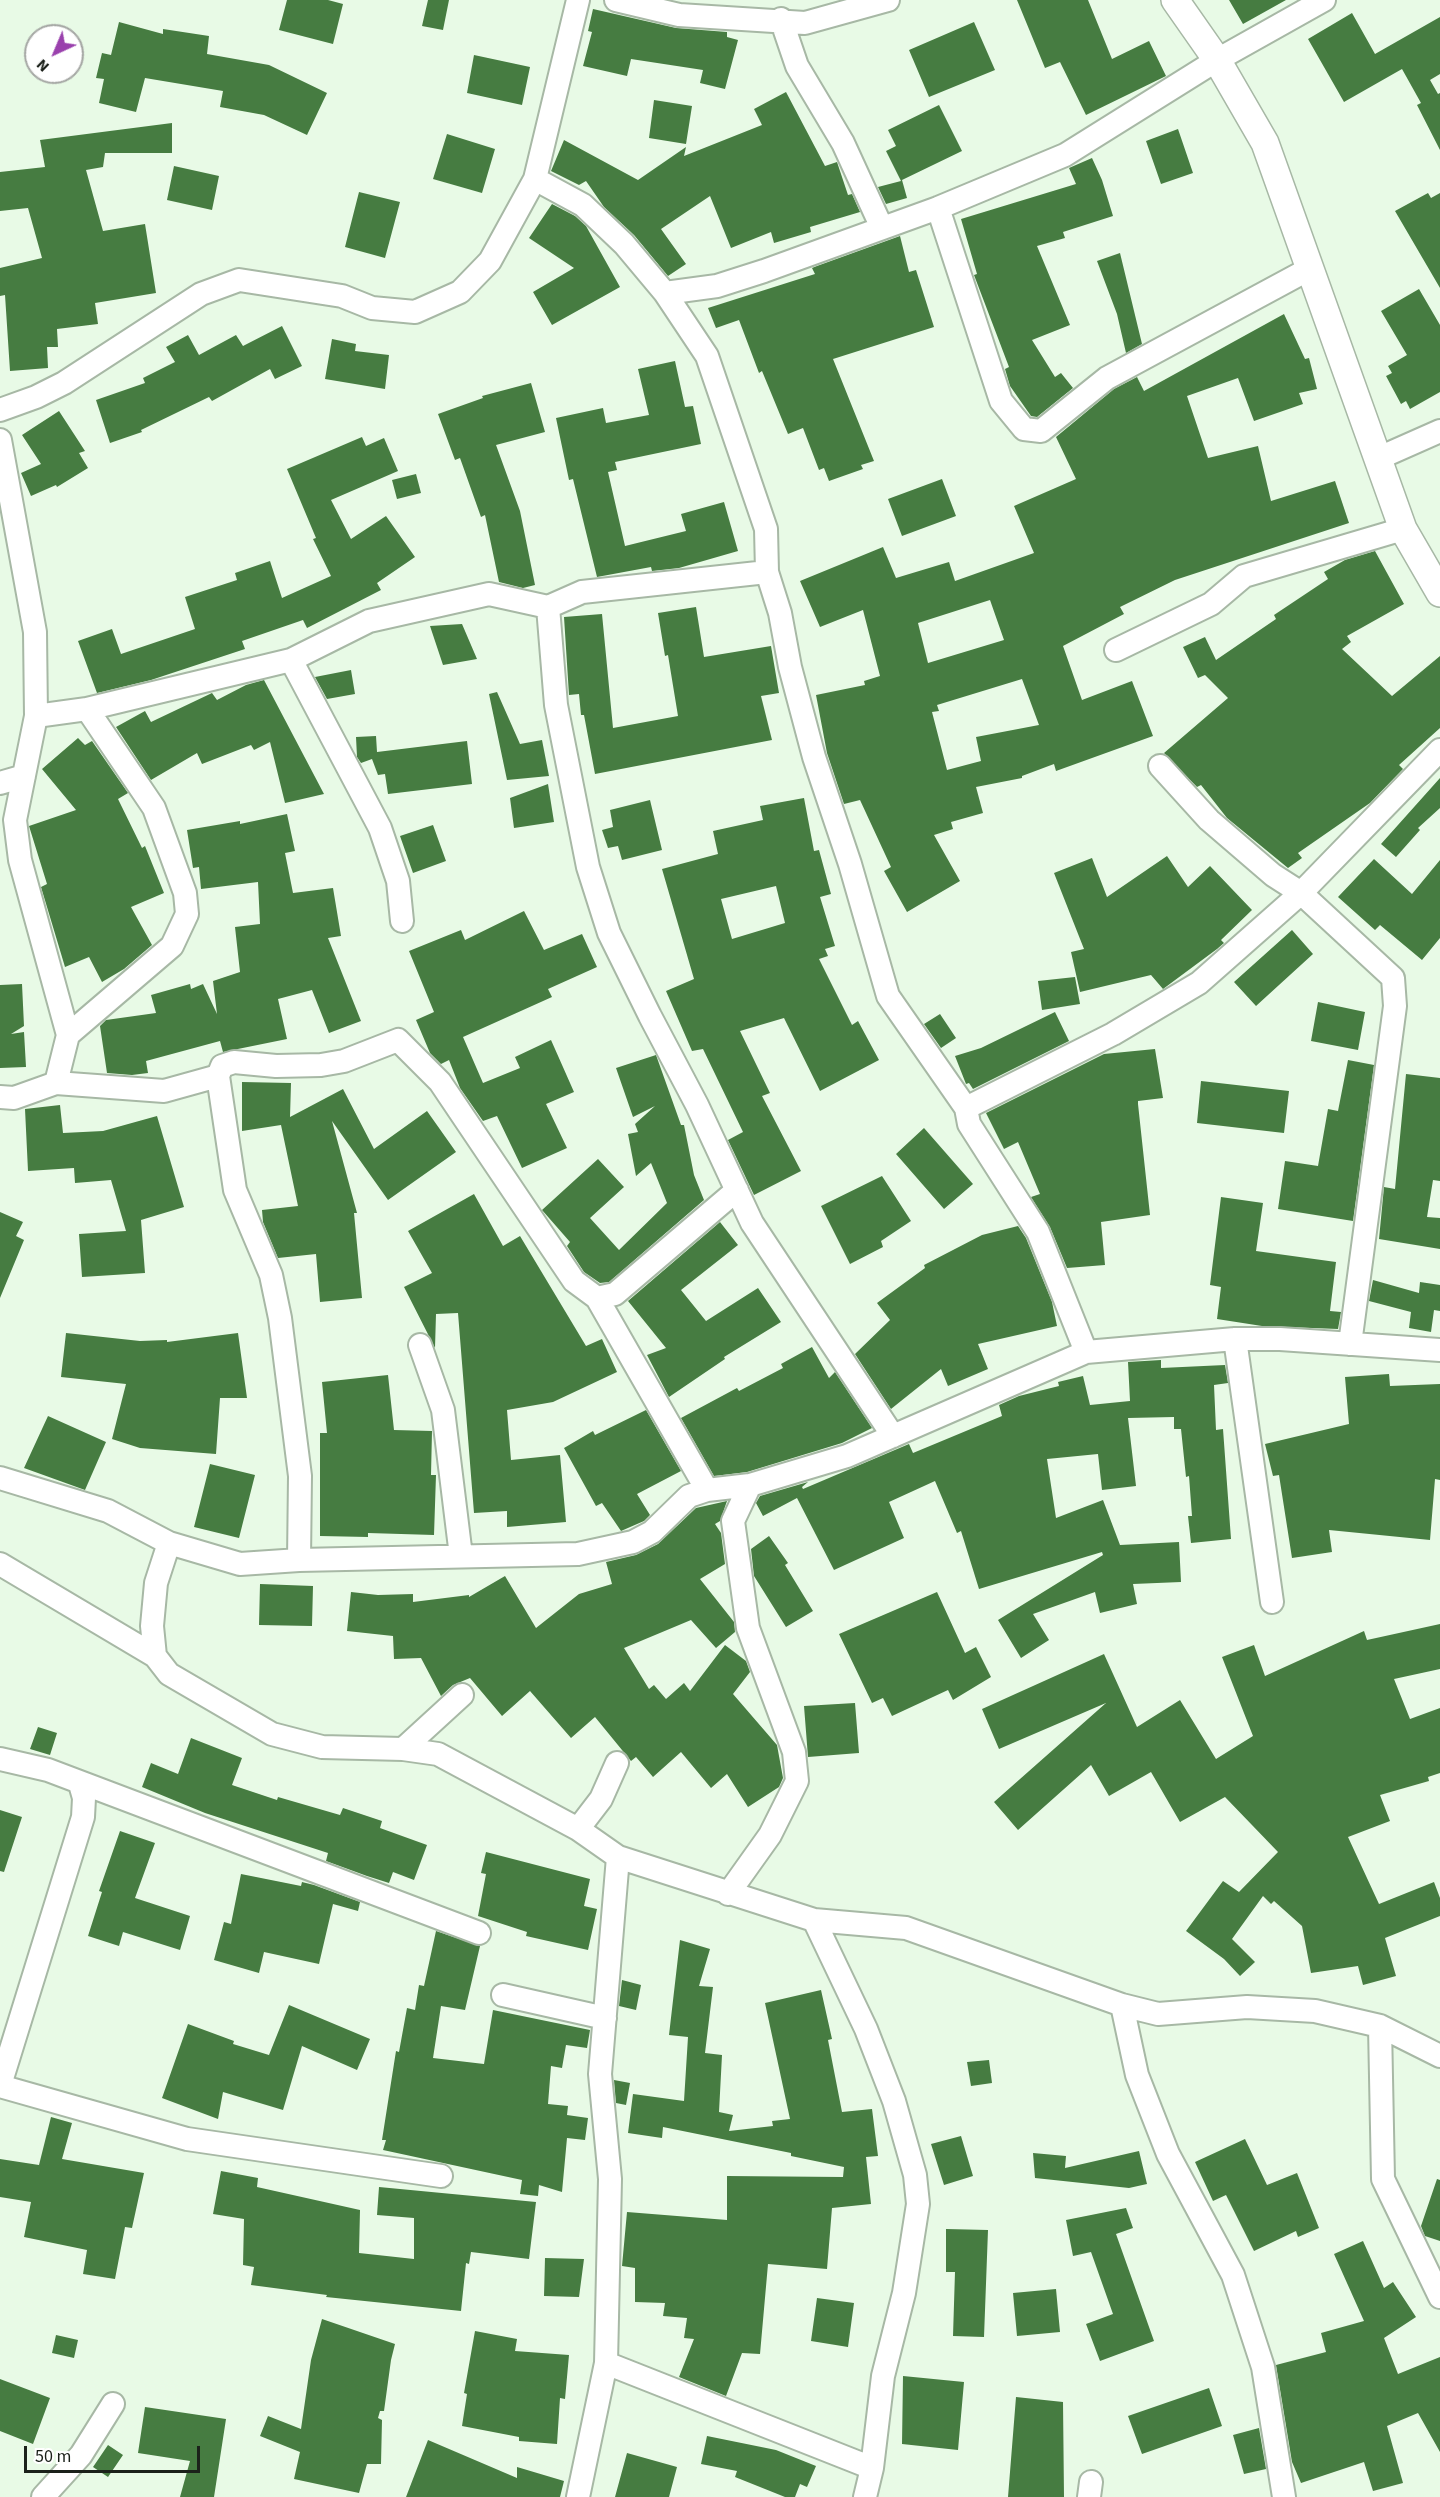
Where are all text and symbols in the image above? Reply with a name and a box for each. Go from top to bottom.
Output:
north arrow [24,24,84,84]
text: N [31,54,54,77]
scale bar [27,2434,202,2472]
text: 50 m [35,2444,71,2469]

